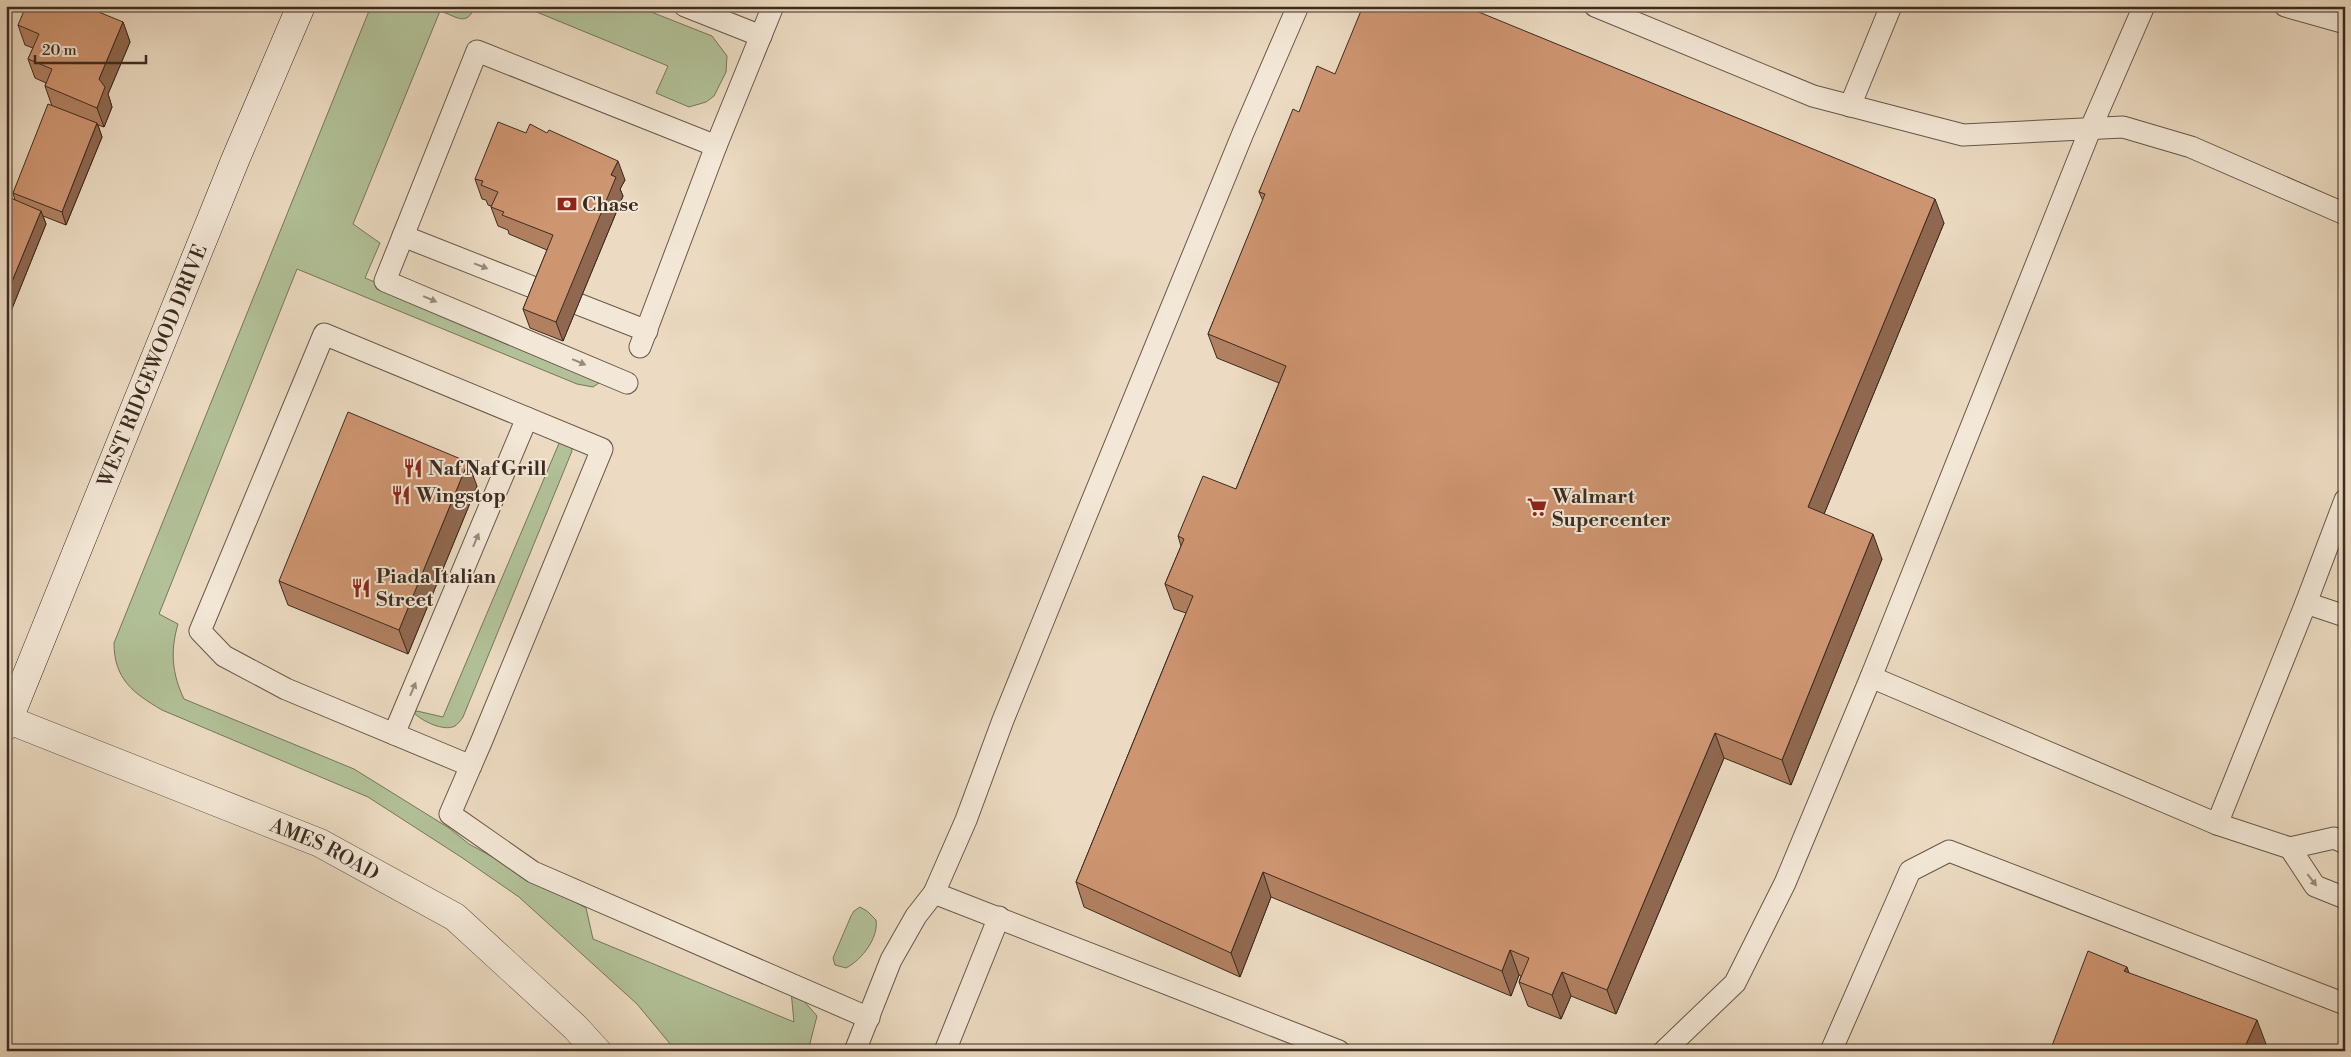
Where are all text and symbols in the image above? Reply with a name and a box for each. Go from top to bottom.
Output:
scale bar [35,32,146,64]
text: 20 m [42,41,77,60]
bank icon: Chase [556,193,578,215]
place label: Chase [582,193,639,218]
street label: WEST RIDGEWOOD DRIVE [93,241,214,492]
one-way arrow [474,262,489,270]
one-way arrow [423,296,437,304]
one-way arrow [572,359,586,367]
restaurant icon: Naf Naf Grill [402,457,424,479]
place label: Naf Naf Grill [428,457,547,482]
restaurant icon: Wingstop [390,484,412,506]
place label: Wingstop [415,484,506,509]
place label: Walmart Supercenter [1551,485,1670,533]
supermarket icon: Walmart Supercenter [1526,496,1548,518]
one-way arrow [472,533,480,547]
place label: Piada Italian Street [376,565,497,613]
restaurant icon: Piada Italian Street [350,577,372,599]
one-way arrow [409,682,417,696]
street label: AMES ROAD [265,813,383,887]
one-way arrow [2306,873,2317,886]

